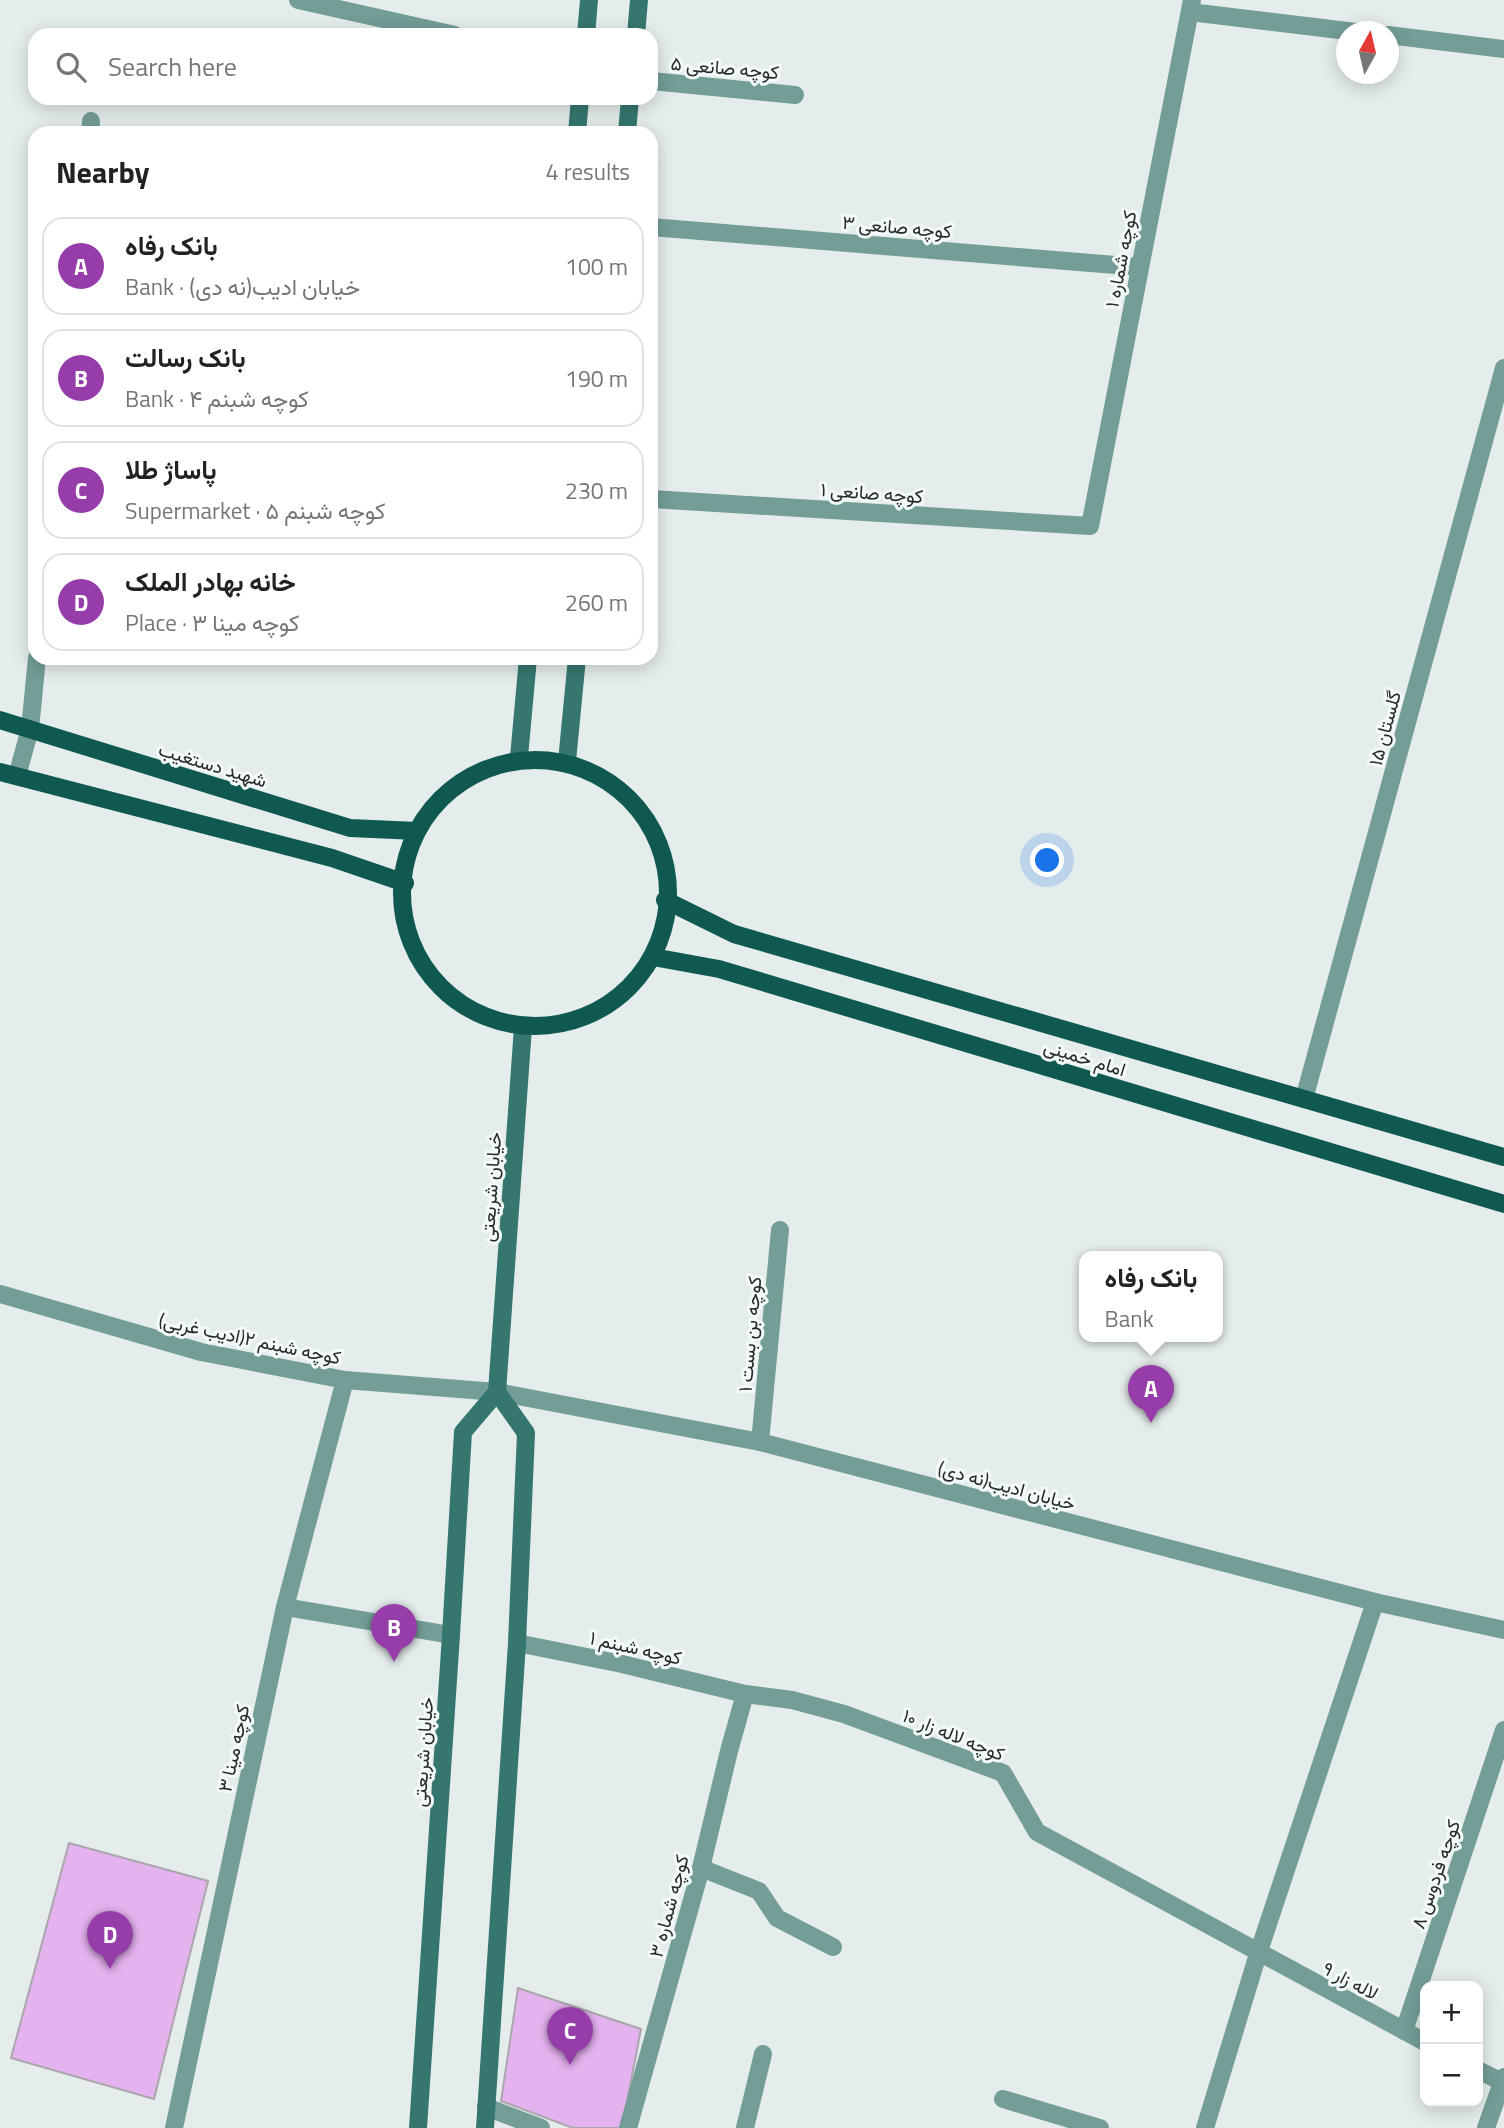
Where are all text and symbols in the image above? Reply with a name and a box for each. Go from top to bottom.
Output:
north arrow [1336,21,1399,84]
search box [28,28,658,105]
text: Search here [108,47,237,86]
icon: search [52,48,90,86]
street label: کوچه صانعی ۵ [670,48,780,86]
text: Nearby [56,149,149,195]
text: 4 results [546,154,630,189]
street label: کوچه صانعی ۳ [841,207,953,245]
street label: کوچه شماره ۱ [1096,208,1144,310]
text: بانک رفاه [125,226,218,265]
text: A [74,249,88,284]
text: 100 m [565,249,628,284]
text: Bank · خیابان ادیب(نه دی) [125,269,360,304]
text: بانک رسالت [125,338,246,377]
text: B [74,361,88,396]
text: 190 m [565,361,628,396]
text: Bank · کوچه شبنم ۴ [125,381,309,416]
text: پاساژ طلا [125,450,217,489]
text: C [75,473,87,508]
text: 230 m [565,473,628,508]
street label: کوچه صانعی ۱ [820,474,924,510]
text: Supermarket · کوچه شبنم ۵ [125,493,385,528]
text: خانه بهادر الملک [125,562,296,601]
text: D [74,585,88,620]
text: 260 m [565,585,628,620]
text: Place · کوچه مینا ۳ [125,605,300,640]
street label: گلستان ۱۵ [1360,687,1408,769]
street label: شهید دستغیب [155,734,271,794]
your location [1030,843,1064,877]
street label: امام خمینی [1040,1031,1130,1083]
street label: خیابان شریعتی [472,1131,508,1243]
popup [1079,1251,1223,1342]
text: بانک رفاه [1105,1258,1197,1297]
street label: کوچه بن بست ۱ [729,1275,769,1393]
text: Bank [1105,1301,1154,1336]
street label: کوچه شبنم ۲(ادیب غربی) [156,1305,344,1371]
pin: A [1128,1365,1174,1423]
street label: خیابان ادیب(نه دی) [935,1453,1079,1517]
pin: B [371,1604,417,1662]
street label: کوچه شبنم ۱ [587,1622,685,1672]
street label: خیابان شریعتی [404,1696,440,1808]
street label: کوچه لاله زار ۱۰ [899,1700,1009,1768]
street label: کوچه مینا ۳ [210,1702,256,1794]
street label: کوچه فردوس ۸ [1403,1816,1467,1932]
street label: کوچه شماره ۳ [640,1852,696,1960]
pin: D [87,1911,133,1969]
street label: لاله زار ۹ [1318,1953,1384,2007]
map controls [1420,1981,1483,2107]
button: + [1420,1981,1483,2044]
pin: C [547,2007,593,2065]
button: − [1420,2044,1483,2107]

